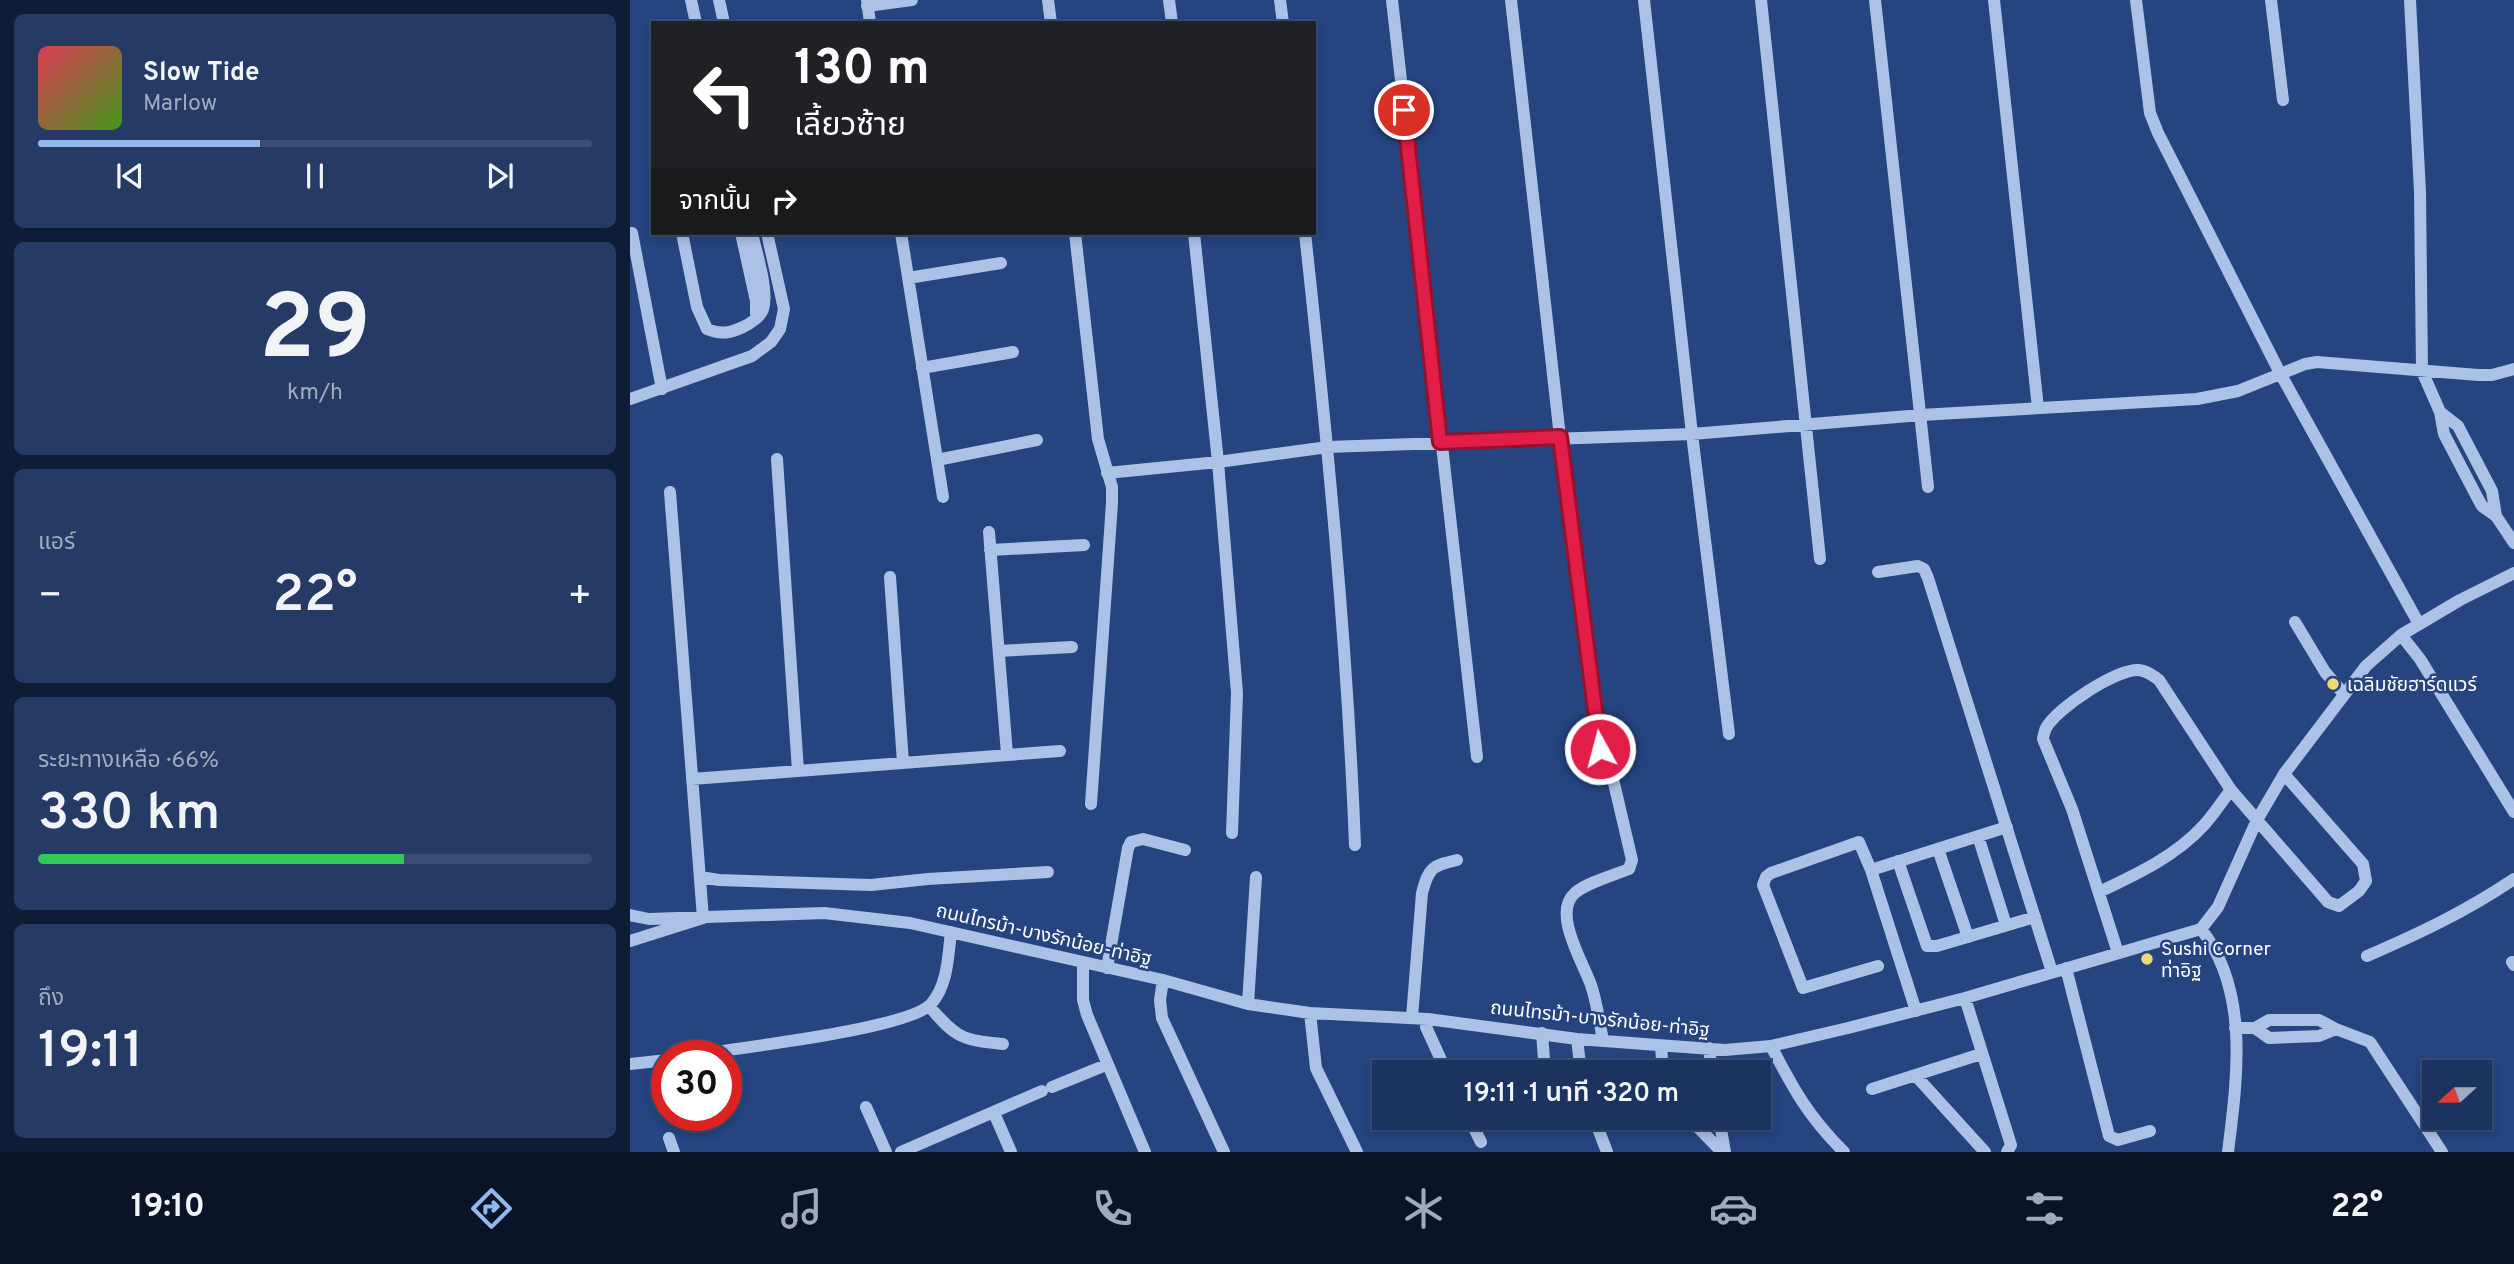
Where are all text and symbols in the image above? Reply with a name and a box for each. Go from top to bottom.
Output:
text: 130 m [794,40,930,102]
icon: left [679,49,770,140]
text: Slow Tide [143,57,260,90]
pin [1374,80,1434,140]
text: Marlow [143,90,217,119]
icon: arrive [1385,91,1423,129]
text: เลี้ยวซ้าย [794,107,906,147]
icon: previous [111,157,149,195]
icon: pause [296,157,334,195]
icon: next [481,157,519,195]
icon: right [765,182,803,220]
text: จากนั้น [679,186,751,219]
text: 29 [259,276,371,391]
text: km/h [287,379,343,408]
text: แอร์ [38,529,75,558]
text: 22° [272,564,358,630]
text: − [38,573,63,622]
text: + [567,573,592,622]
place label: เฉลิมชัยฮาร์ดแวร์ [2347,674,2478,698]
marker: เฉลิมชัยฮาร์ดแวร์ [2325,676,2341,692]
position arrow [1563,712,1637,786]
text: ระยะทางเหลือ · 66% [38,747,219,776]
text: 330 km [38,782,220,848]
street label: ถนนไทรม้า-บางรักน้อย-ท่าอิฐ [933,898,1154,972]
place label: Sushi Corner ท่าอิฐ [2161,938,2272,984]
marker: Sushi Corner ท่าอิฐ [2139,951,2155,967]
text: ถึง [38,985,64,1014]
street label: ถนนไทรม้า-บางรักน้อย-ท่าอิฐ [1489,996,1711,1043]
text: 19:11 [38,1020,143,1086]
speed limit sign: 30 [651,1040,742,1131]
north arrow [2422,1060,2492,1130]
map controls [2422,1060,2492,1130]
text: 19:11 · 1 นาที · 320 m [1464,1078,1679,1111]
icon: directions [467,1184,516,1233]
icon: music [777,1184,826,1233]
icon: phone [1088,1184,1137,1233]
icon: climate [1399,1184,1448,1233]
icon: car [1709,1184,1758,1233]
icon: filters [2020,1184,2069,1233]
text: 19:10 [131,1188,205,1228]
text: 22° [2331,1188,2383,1228]

